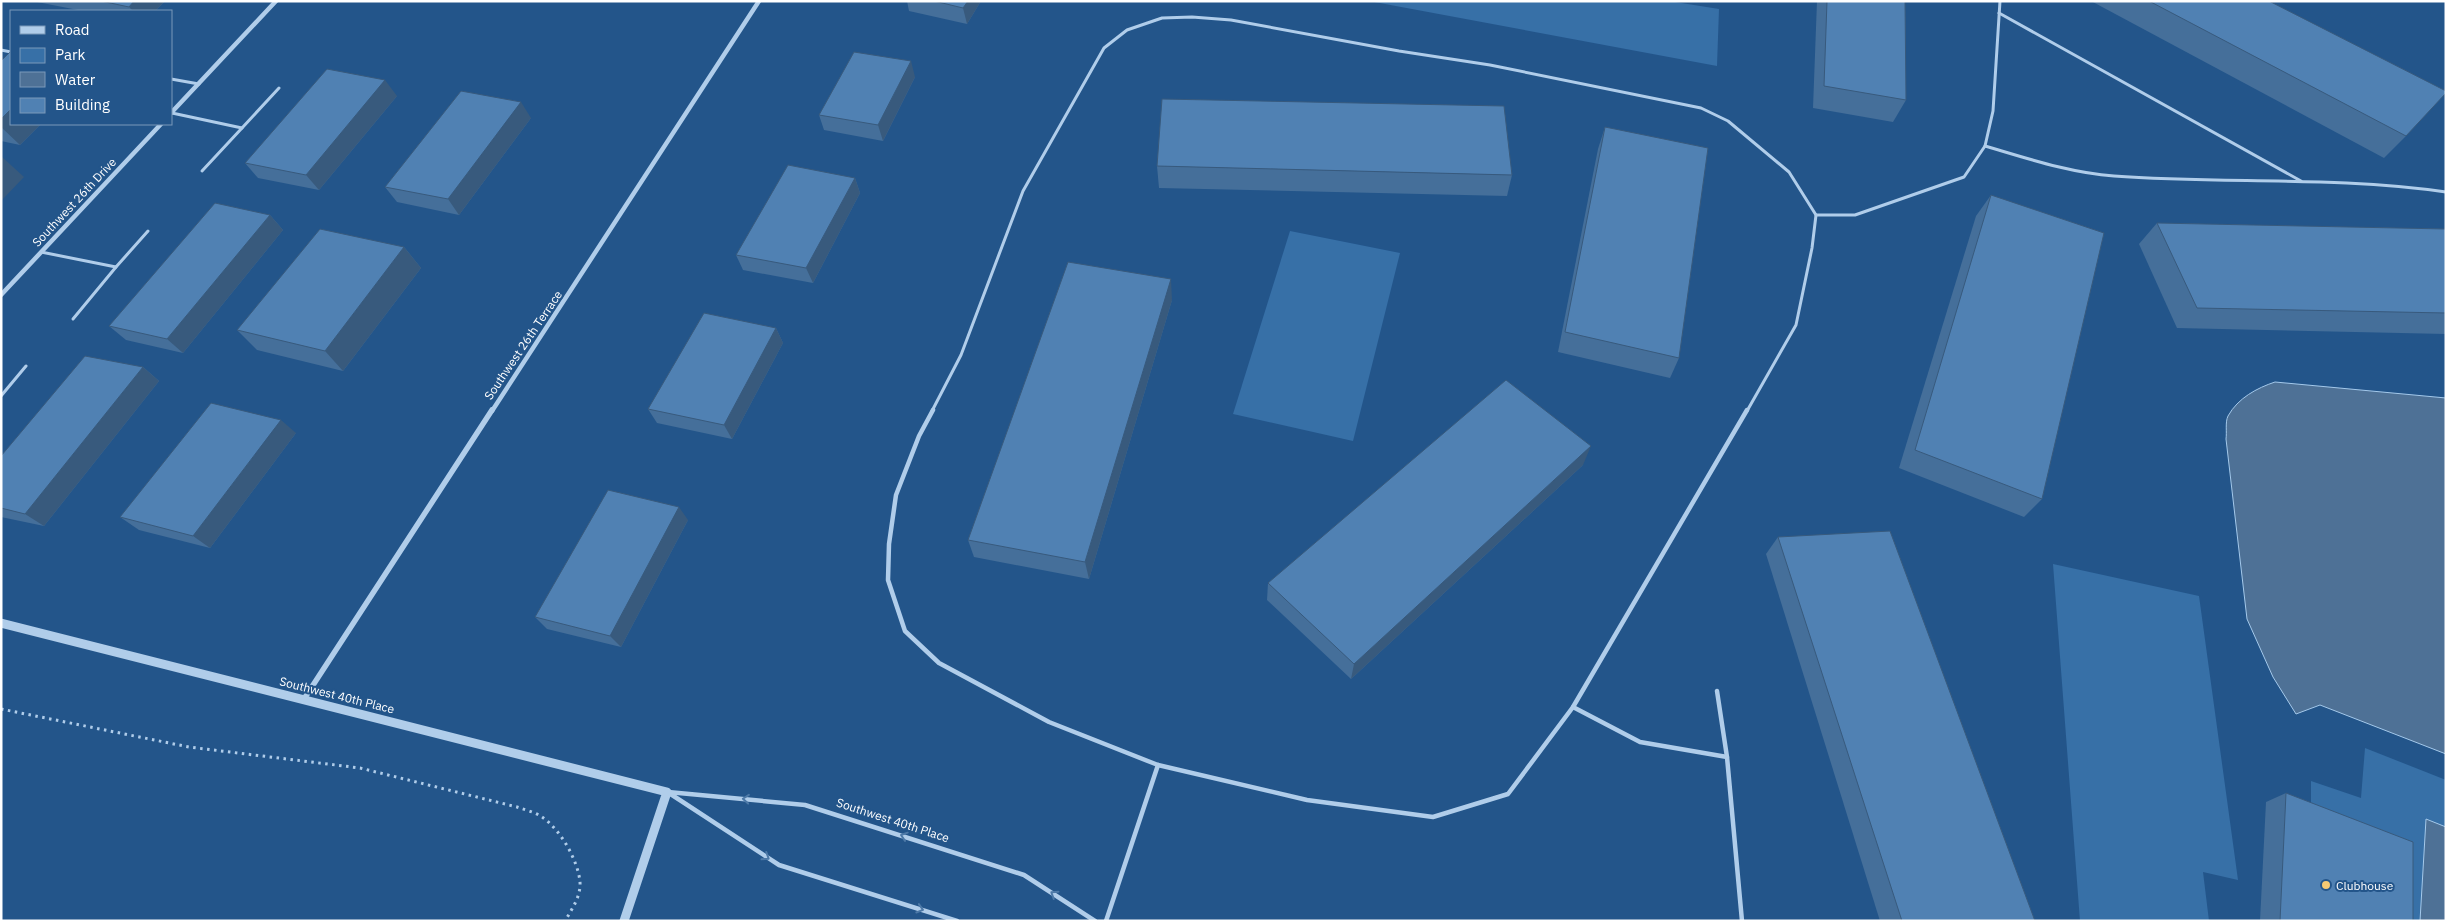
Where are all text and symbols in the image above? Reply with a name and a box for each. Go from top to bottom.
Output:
legend [10,10,172,125]
text: Road [55,20,90,39]
text: Park [55,45,85,64]
text: Water [55,70,96,89]
text: Building [55,95,110,114]
street label: Southwest 26th Drive [29,154,119,250]
street label: Southwest 26th Terrace [481,287,565,403]
street label: Southwest 40th Place [278,673,396,717]
one-way arrow [742,794,750,805]
street label: Southwest 40th Place [835,795,952,845]
one-way arrow [900,832,908,842]
one-way arrow [761,851,770,860]
place label: Clubhouse [2336,878,2394,893]
marker: Clubhouse [2320,879,2332,891]
one-way arrow [1051,891,1060,901]
one-way arrow [915,903,923,913]

